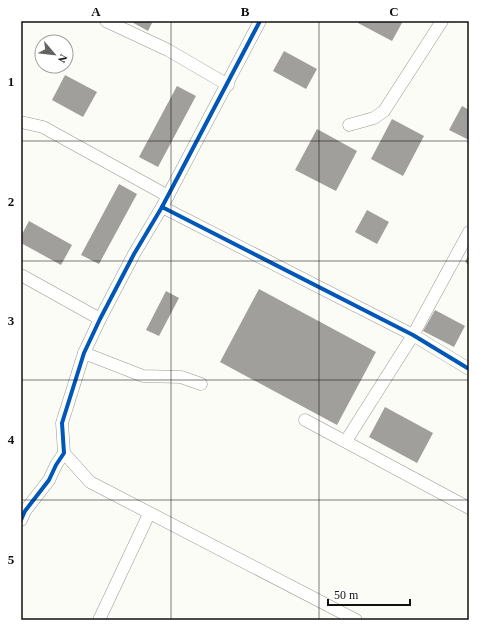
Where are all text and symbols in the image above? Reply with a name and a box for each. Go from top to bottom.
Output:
text: A [91,4,101,19]
text: B [241,4,250,19]
text: C [389,4,399,19]
north arrow [34,34,74,74]
text: N [56,52,70,65]
text: 1 [8,74,14,89]
text: 2 [8,194,14,209]
text: 3 [8,313,15,328]
text: 4 [8,432,15,447]
text: 5 [8,552,15,567]
scale bar [328,581,410,607]
text: 50 m [334,588,359,602]

